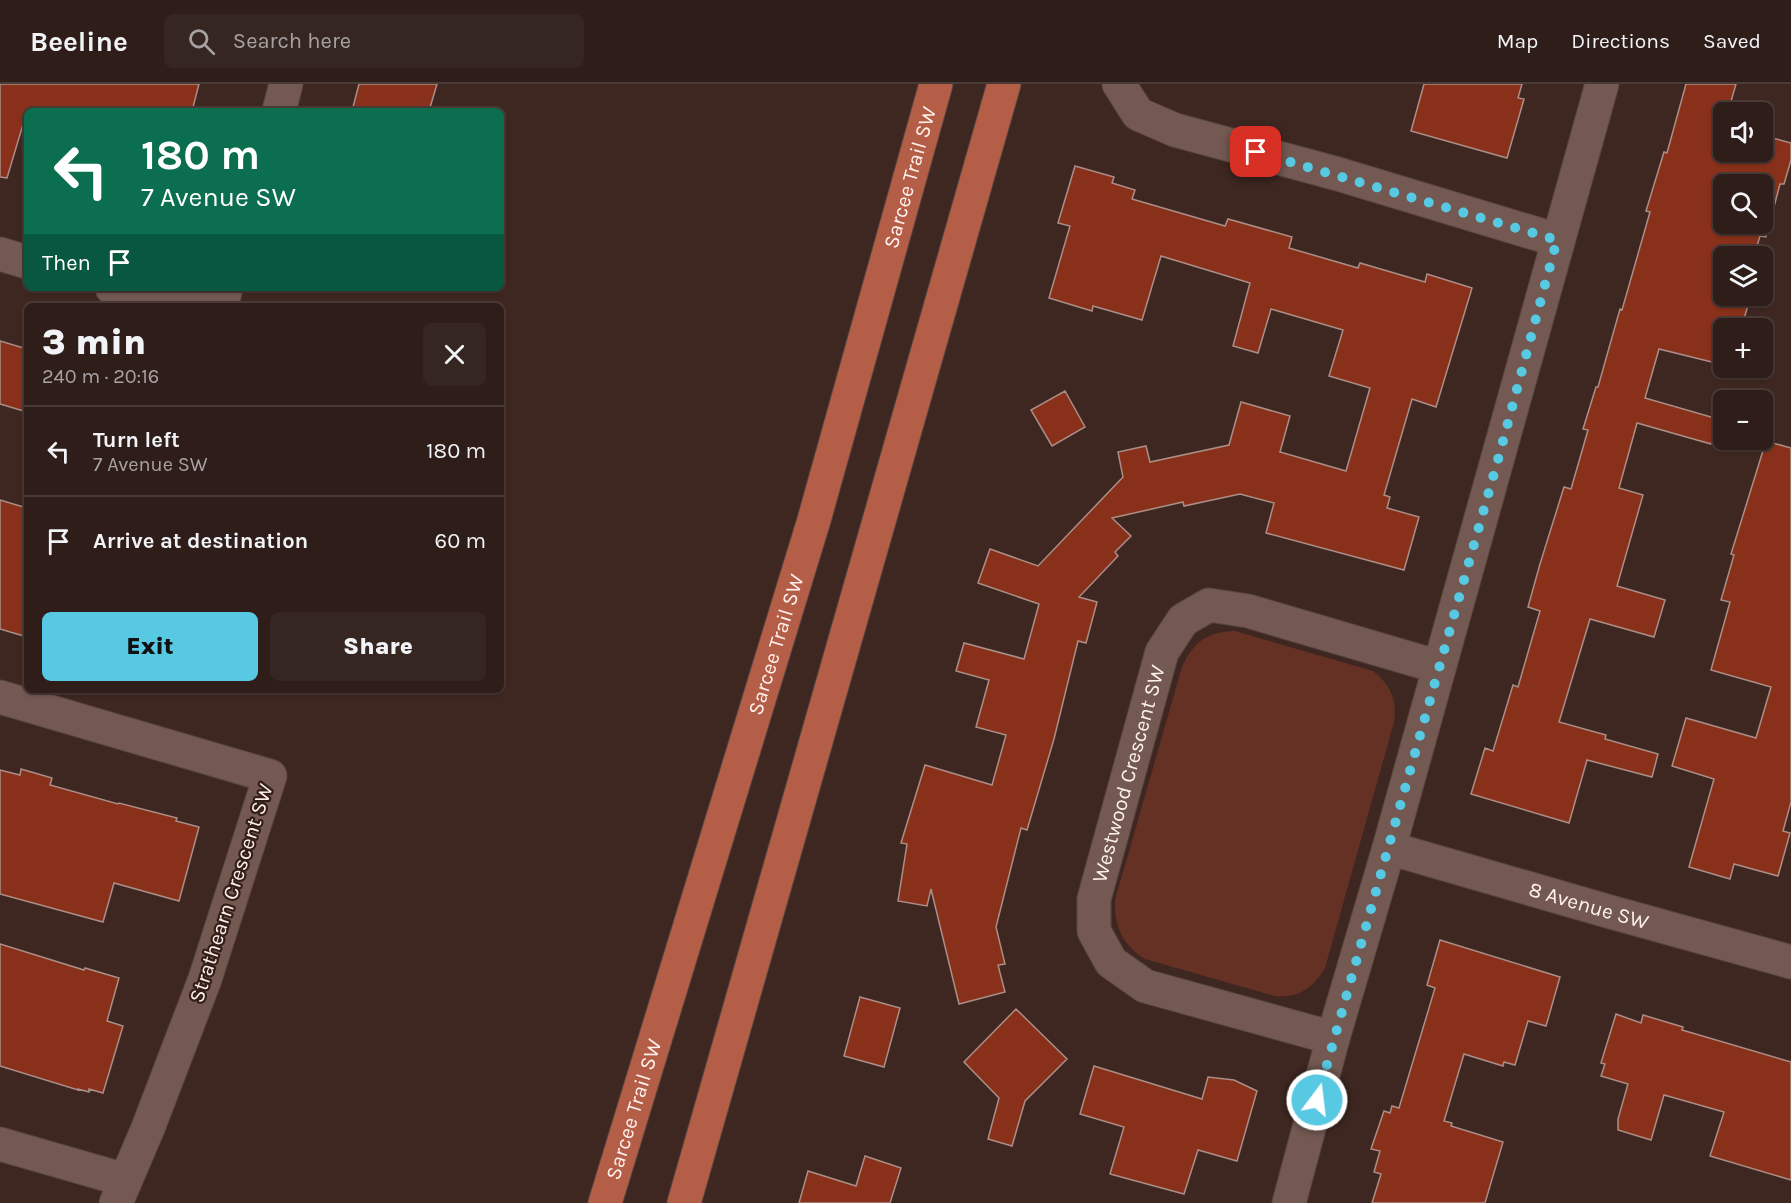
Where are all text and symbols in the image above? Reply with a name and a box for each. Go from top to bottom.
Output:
search box [164,14,584,68]
text: Beeline [30,25,128,58]
icon: search [185,25,218,58]
text: Search here [233,28,351,54]
text: Map [1497,29,1538,53]
text: Directions [1571,29,1670,53]
text: Saved [1703,29,1761,53]
map controls [1713,102,1773,450]
button: sound [1713,102,1773,162]
street label: Sarcee Trail SW [879,104,941,251]
pin [1230,126,1281,177]
text: 180 m [141,130,260,180]
icon: left [42,132,120,210]
icon: arrive [1239,135,1272,168]
button: search [1713,174,1773,234]
text: 7 Avenue SW [141,181,296,213]
icon: arrive [103,246,136,279]
button: layers [1713,246,1773,306]
text: Then [42,250,91,276]
button: + [1713,318,1773,378]
text: 3 min [42,321,146,363]
button: close [423,323,486,386]
text: 240 m · 20:16 [42,365,159,388]
button: − [1713,390,1773,450]
text: Turn left [93,427,180,453]
icon: left [42,435,75,468]
text: 180 m [426,438,486,464]
text: 7 Avenue SW [93,453,208,476]
icon: arrive [42,525,75,558]
text: Arrive at destination [93,528,308,554]
text: 60 m [435,528,486,554]
street label: Sarcee Trail SW [743,571,809,718]
button: Exit [42,612,258,681]
button: Share [270,612,486,681]
street label: Westwood Crescent SW [1087,662,1170,885]
street label: Strathearn Crescent SW [184,780,278,1006]
street label: 8 Avenue SW [1526,877,1652,934]
street label: Sarcee Trail SW [601,1036,667,1183]
position arrow [1285,1068,1349,1132]

